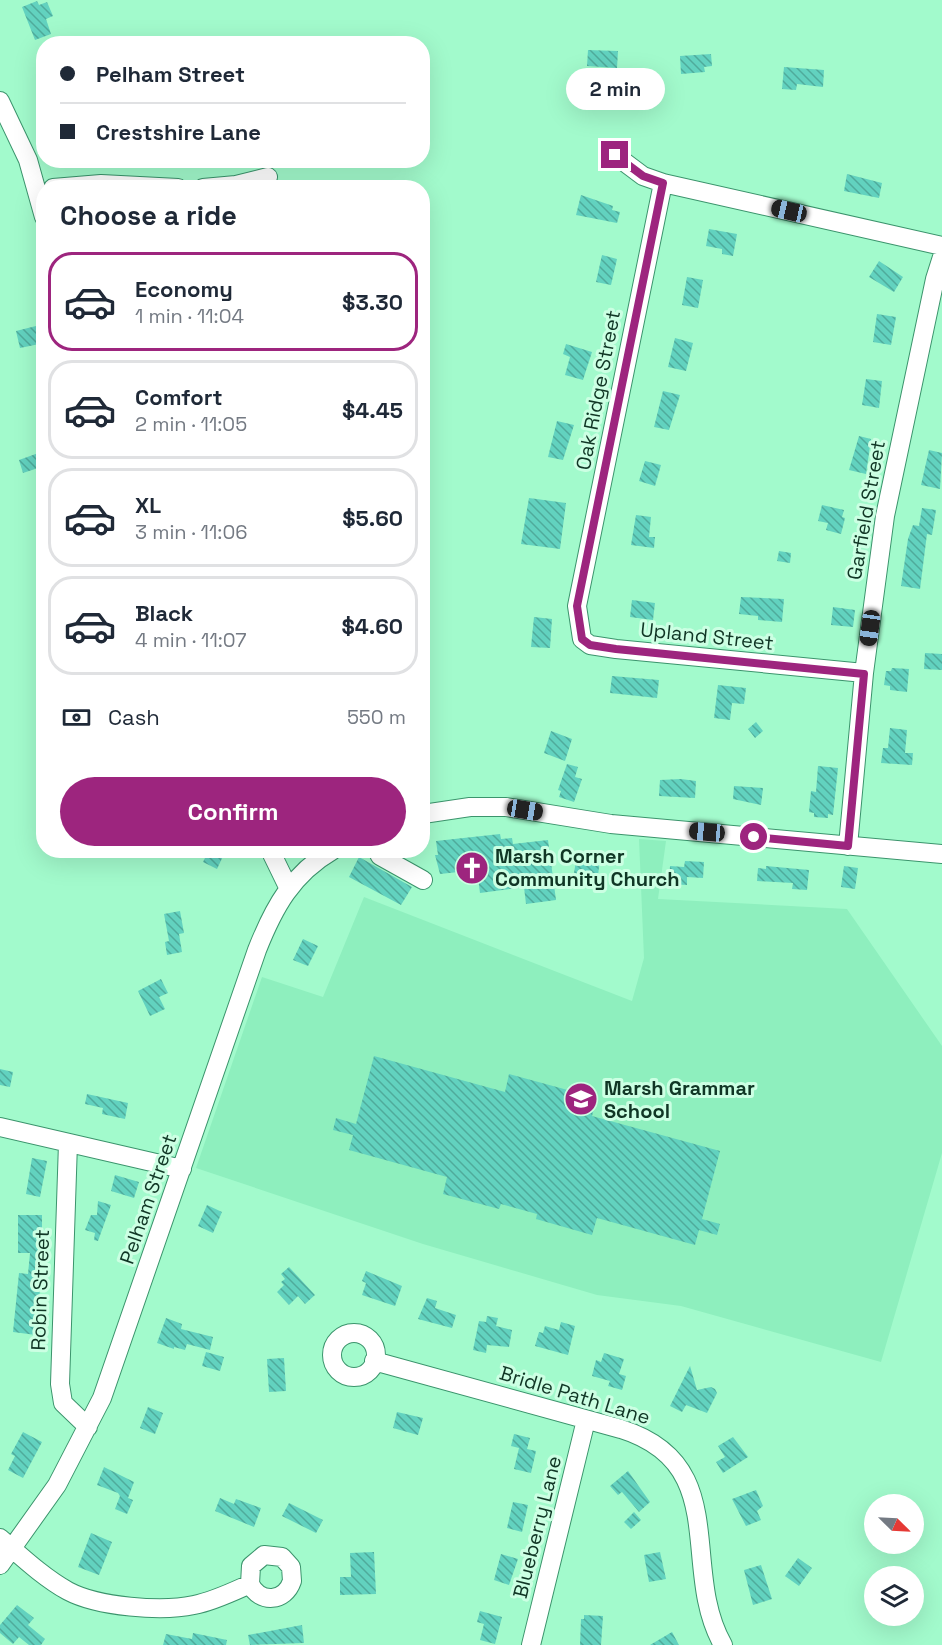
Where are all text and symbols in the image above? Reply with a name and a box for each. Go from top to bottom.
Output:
text: Pelham Street [96,60,245,88]
callout: 2 min [566,68,664,110]
text: 2 min [590,76,641,102]
text: Crestshire Lane [96,118,261,146]
route end [601,141,628,168]
text: Choose a ride [60,198,237,233]
car [769,198,809,224]
icon: car [63,275,117,329]
text: Economy [135,275,233,303]
text: $3.30 [342,288,403,316]
text: 1 min · 11:04 [135,303,244,329]
street label: Oak Ridge Street [570,308,626,472]
icon: car [63,383,117,437]
text: Comfort [135,383,223,411]
text: $4.45 [342,396,403,424]
text: 2 min · 11:05 [135,411,247,437]
street label: Garfield Street [841,438,891,582]
icon: car [63,491,117,545]
text: XL [135,491,161,519]
text: $5.60 [342,504,403,532]
text: 3 min · 11:06 [135,519,247,545]
icon: car [63,599,117,653]
text: Black [135,599,193,627]
car [859,609,881,647]
text: $4.60 [341,612,403,640]
street label: Upland Street [639,616,775,656]
text: 4 min · 11:07 [135,627,247,653]
icon: cash [60,701,93,734]
text: Cash [108,703,160,731]
text: 550 m [347,704,406,730]
button: Confirm [60,777,406,846]
car [506,798,544,822]
car [688,821,726,843]
route start [740,823,767,850]
place label: Marsh Corner Community Church [495,843,680,892]
church icon: Marsh Corner Community Church [454,850,490,886]
place label: Marsh Grammar School [604,1075,755,1124]
school or university icon: Marsh Grammar School [563,1081,599,1117]
street label: Pelham Street [114,1131,182,1267]
street label: Robin Street [25,1229,55,1351]
street label: Bridle Path Lane [497,1360,653,1430]
street label: Blueberry Lane [507,1453,567,1601]
north arrow [864,1494,924,1554]
map controls [864,1494,924,1626]
button: layers [864,1566,924,1626]

